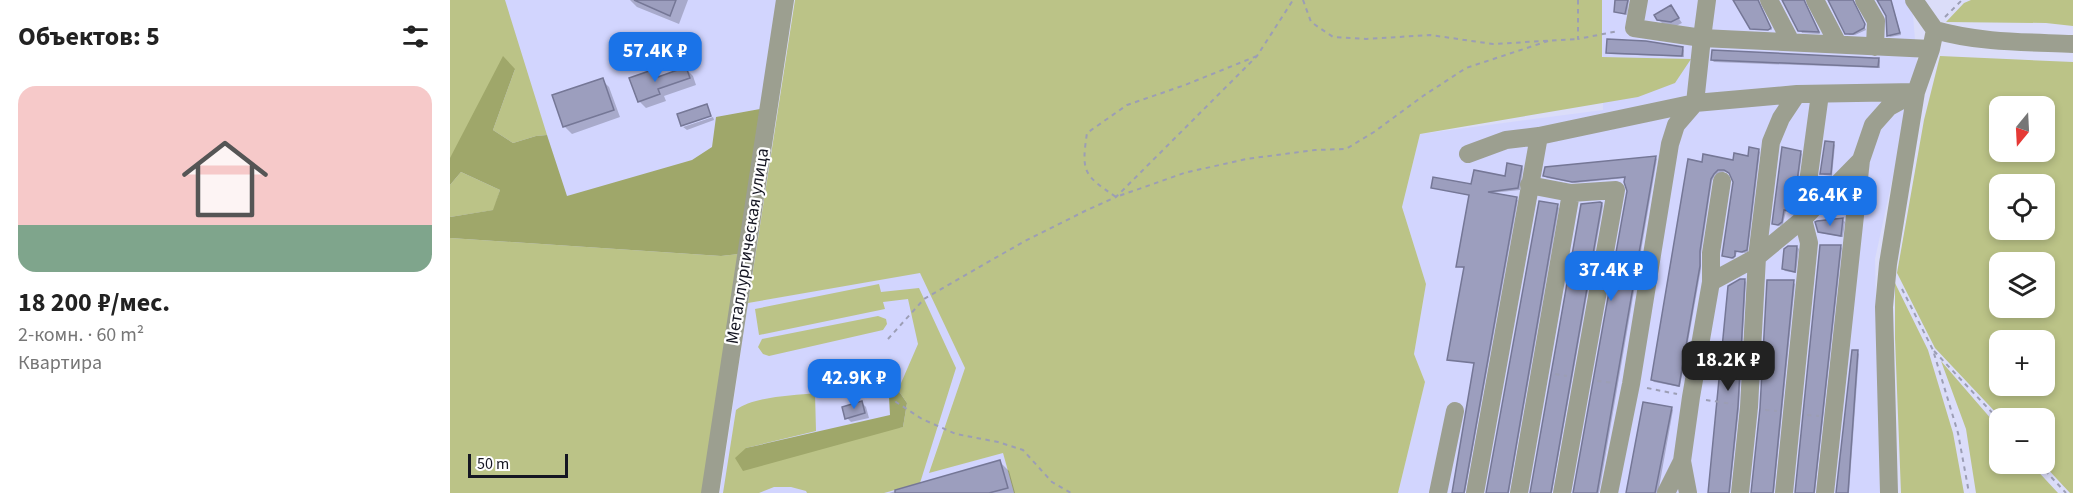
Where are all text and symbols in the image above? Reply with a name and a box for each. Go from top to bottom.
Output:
text: Объектов: 5 [18,18,160,55]
icon: filters [399,20,432,53]
pin: 57.4K ₽ [600,32,710,83]
text: 57.4K ₽ [623,37,687,65]
north arrow [1989,96,2055,162]
map controls [1989,96,2055,474]
icon: home [171,125,279,233]
street label: Металлургическая улица [720,146,775,346]
button: locate [1989,174,2055,240]
pin: 26.4K ₽ [1775,176,1885,227]
text: 26.4K ₽ [1798,181,1862,209]
pin: 37.4K ₽ [1556,251,1666,302]
button: layers [1989,252,2055,318]
text: 37.4K ₽ [1579,256,1643,284]
text: 18 200 ₽/мес. [18,284,170,321]
text: 2-комн. · 60 m² [18,321,144,349]
button: + [1989,330,2055,396]
pin: 18.2K ₽ [1673,341,1783,392]
text: 18.2K ₽ [1696,346,1760,374]
text: Квартира [18,349,102,377]
pin: 42.9K ₽ [799,359,909,410]
text: 42.9K ₽ [822,364,886,392]
button: − [1989,408,2055,474]
scale bar [468,451,568,478]
text: 50 m [477,453,509,475]

